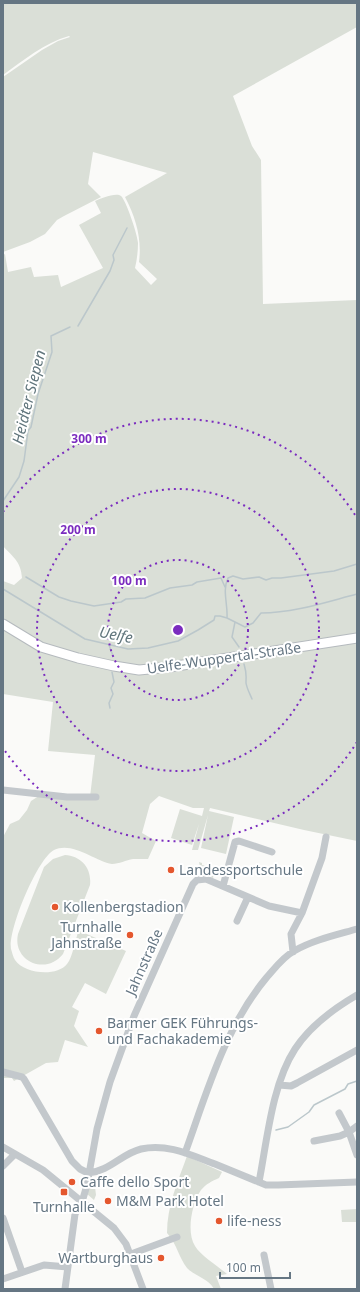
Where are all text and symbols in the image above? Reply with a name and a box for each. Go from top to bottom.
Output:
water label: Heidter Siepen [7,348,49,446]
text: 300 m [71,430,107,447]
text: 200 m [60,521,96,538]
text: 100 m [111,572,147,589]
water label: Uelfe [98,621,135,647]
centre of rings [171,623,185,637]
street label: Uelfe-Wuppertal-Straße [146,637,302,678]
place label: Landessportschule [179,860,303,879]
marker: Landessportschule [166,865,176,875]
place label: Kollenbergstadion [63,897,184,916]
marker: Kollenbergstadion [50,902,60,912]
place label: Turnhalle Jahnstraße [49,917,122,952]
street label: Jahnstraße [120,925,167,1000]
marker: Turnhalle Jahnstraße [125,930,135,940]
place label: Barmer GEK Führungs- und Fachakademie [107,1013,258,1048]
marker: Barmer GEK Führungs- und Fachakademie [94,1026,104,1036]
place label: Caffe dello Sport [80,1172,189,1191]
marker: Caffe dello Sport [67,1177,77,1187]
marker: Turnhalle [59,1187,69,1197]
place label: M&M Park Hotel [116,1191,224,1210]
marker: M&M Park Hotel [103,1196,113,1206]
place label: Turnhalle [33,1197,95,1216]
place label: life-ness [227,1211,282,1230]
marker: life-ness [214,1216,224,1226]
place label: Wartburghaus [58,1248,153,1267]
marker: Wartburghaus [156,1253,166,1263]
scale bar [220,1254,290,1280]
text: 100 m [226,1259,261,1276]

